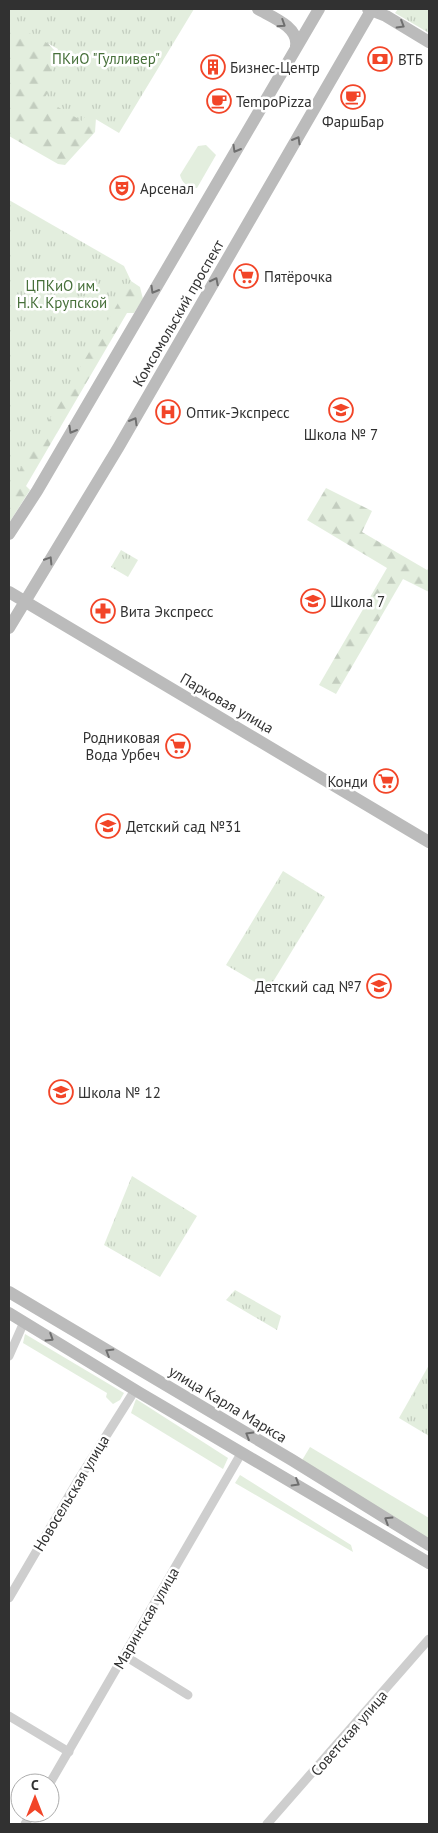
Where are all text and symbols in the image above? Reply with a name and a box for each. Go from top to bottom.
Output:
one-way arrow [277,18,286,27]
one-way arrow [395,18,404,28]
bank icon: ВТБ [367,46,393,72]
park label: ПКиО "Гулливер" [52,49,160,68]
place label: ВТБ [398,50,423,69]
building icon: Бизнес-Центр [200,54,226,80]
place label: Бизнес-Центр [230,58,320,77]
cafe icon: ФаршБар [340,84,366,110]
cafe icon: TempoPizza [206,88,232,114]
place label: TempoPizza [236,92,312,111]
place label: ФаршБар [322,112,384,131]
one-way arrow [290,136,300,145]
one-way arrow [232,144,242,153]
theatre icon: Арсенал [109,175,135,201]
place label: Арсенал [140,179,194,198]
street label: Комсомольский проспект [128,236,228,390]
supermarket icon: Пятёрочка [233,263,259,289]
place label: Пятёрочка [264,267,332,286]
park label: ЦПКиО им. Н.К. Крупской [17,276,107,312]
one-way arrow [209,277,219,286]
one-way arrow [151,284,161,293]
school or university icon: Школа № 7 [328,397,354,423]
hospital icon: Оптик-Экспресс [155,399,181,425]
place label: Оптик-Экспресс [186,403,290,422]
one-way arrow [128,418,138,427]
one-way arrow [69,424,79,433]
place label: Школа № 7 [304,425,378,444]
one-way arrow [43,556,53,565]
school or university icon: Школа 7 [300,588,326,614]
place label: Школа 7 [330,592,385,611]
pharmacy icon: Вита Экспресс [90,598,116,624]
place label: Вита Экспресс [120,602,214,621]
street label: Парковая улица [177,669,277,737]
place label: Родниковая Вода Урбеч [83,728,160,764]
supermarket icon: Родниковая Вода Урбеч [165,733,191,759]
supermarket icon: Конди [373,768,399,794]
place label: Конди [327,772,368,791]
school or university icon: Детский сад №31 [95,813,121,839]
place label: Детский сад №31 [126,817,241,836]
school or university icon: Детский сад №7 [366,973,392,999]
place label: Детский сад №7 [255,977,362,996]
school or university icon: Школа № 12 [48,1079,74,1105]
place label: Школа № 12 [78,1083,161,1102]
one-way arrow [45,1332,54,1342]
one-way arrow [106,1349,115,1359]
street label: улица Карла Маркса [165,1361,291,1447]
street label: Новосельская улица [29,1431,113,1555]
one-way arrow [245,1432,254,1442]
one-way arrow [290,1477,299,1487]
one-way arrow [384,1516,393,1526]
street label: Маринская улица [109,1564,183,1672]
street label: Советская улица [307,1686,391,1780]
north arrow [10,1773,60,1823]
text: С [31,1776,39,1794]

